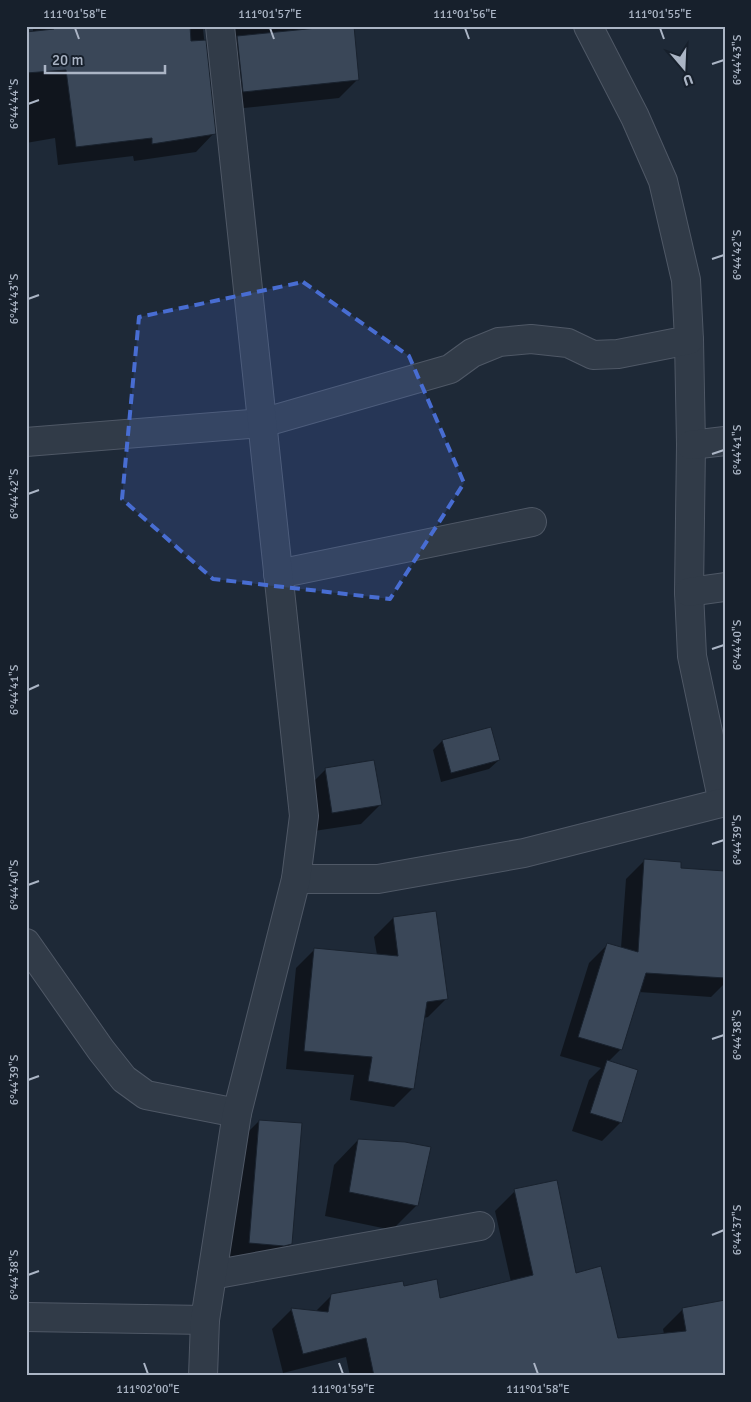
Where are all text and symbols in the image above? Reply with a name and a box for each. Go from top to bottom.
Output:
text: 111°01'58"E [43,7,107,22]
text: 111°01'57"E [238,7,302,22]
text: 111°01'56"E [433,7,497,22]
text: 111°01'55"E [628,7,692,22]
text: 6°44'43"S [730,34,745,85]
scale bar [45,42,165,74]
north arrow [658,42,708,92]
text: 20 m [52,51,83,69]
text: U [681,70,695,89]
text: 6°44'44"S [7,78,22,129]
text: 6°44'42"S [730,229,745,280]
text: 6°44'43"S [7,273,22,324]
text: 6°44'41"S [730,424,745,475]
text: 6°44'42"S [7,468,22,519]
text: 6°44'40"S [730,619,745,670]
text: 6°44'41"S [7,664,22,715]
text: 6°44'39"S [730,814,745,865]
text: 6°44'40"S [7,859,22,910]
text: 6°44'38"S [730,1009,745,1060]
text: 6°44'39"S [7,1054,22,1105]
text: 6°44'37"S [730,1204,745,1255]
text: 6°44'38"S [7,1249,22,1300]
text: 111°02'00"E [116,1382,180,1397]
text: 111°01'59"E [311,1382,375,1397]
text: 111°01'58"E [506,1382,570,1397]

